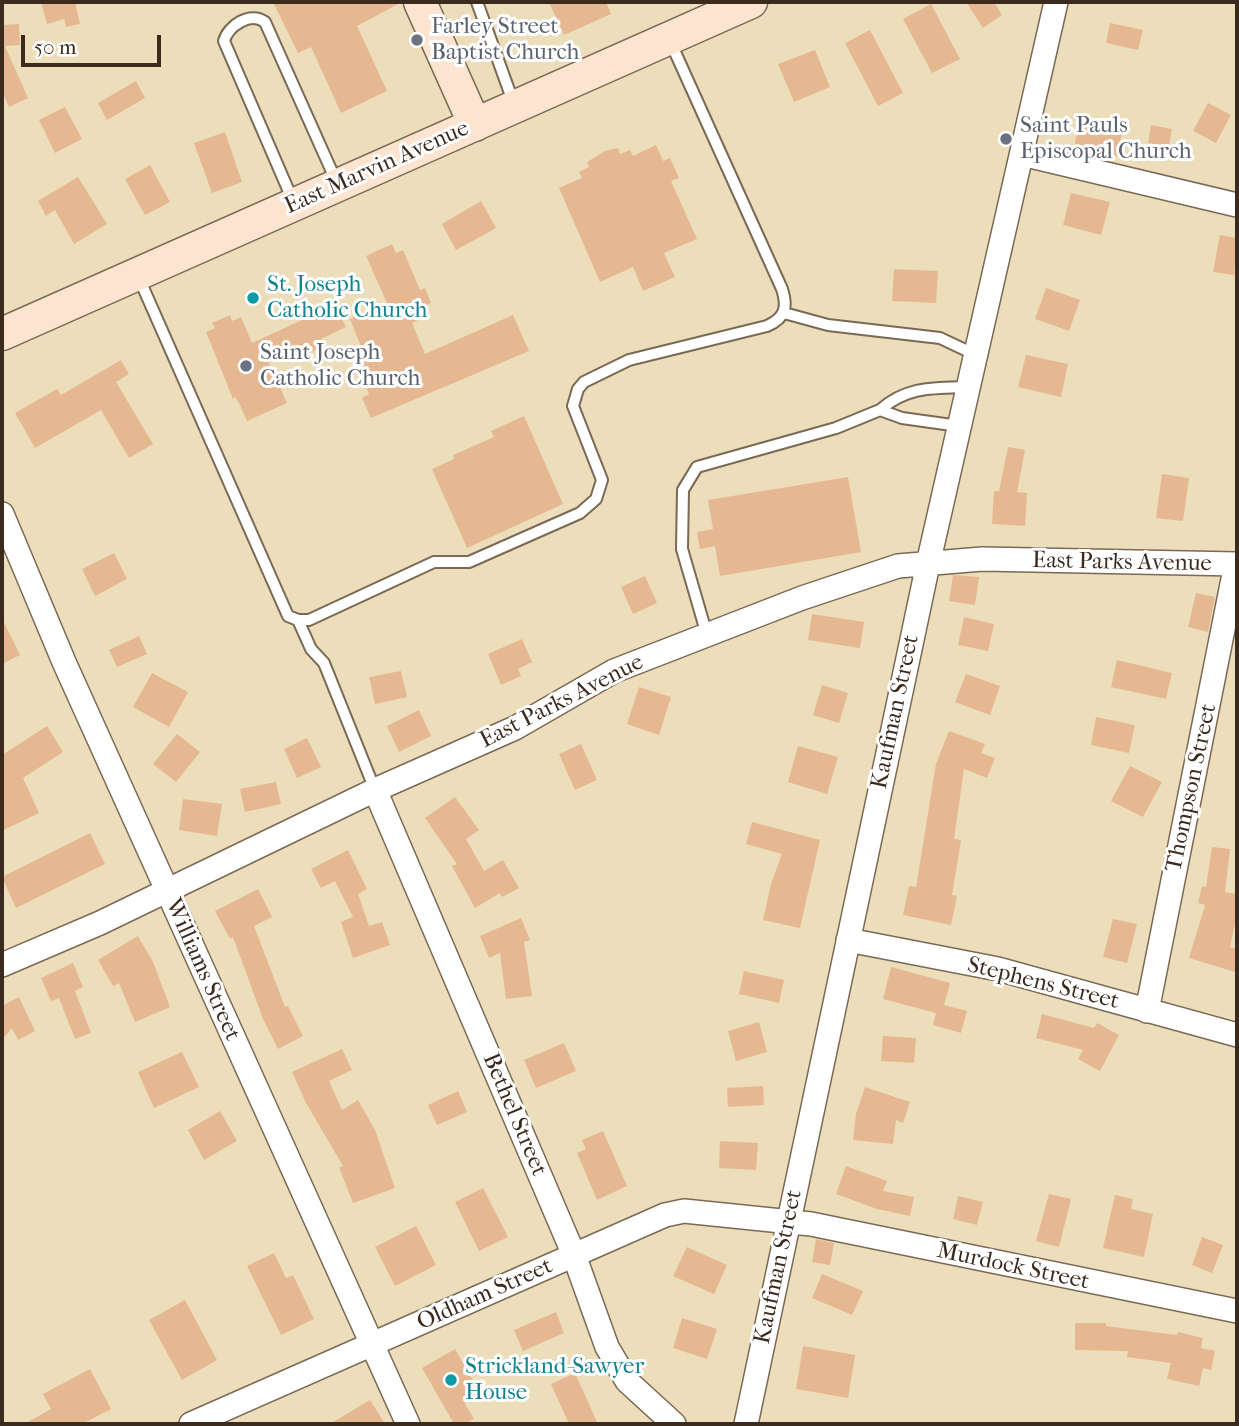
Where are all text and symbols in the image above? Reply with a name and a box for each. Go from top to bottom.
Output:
place label: Farley Street Baptist Church [431,13,579,67]
scale bar [24,21,164,65]
marker: Farley Street Baptist Church [409,32,425,48]
text: 50 m [34,35,77,59]
place label: Saint Pauls Episcopal Church [1020,112,1192,166]
street label: East Marvin Avenue [281,115,473,221]
marker: Saint Pauls Episcopal Church [998,131,1014,147]
place label: St. Joseph Catholic Church [267,271,427,325]
marker: St. Joseph Catholic Church [245,290,261,306]
place label: Saint Joseph Catholic Church [260,339,420,393]
marker: Saint Joseph Catholic Church [238,358,254,374]
street label: East Parks Avenue [1032,548,1212,578]
street label: Kaufman Street [866,632,926,792]
street label: East Parks Avenue [476,649,648,755]
street label: Thompson Street [1161,702,1223,874]
street label: Williams Street [158,895,246,1045]
street label: Stephens Street [964,952,1122,1016]
street label: Bethel Street [476,1049,552,1181]
street label: Kaufman Street [749,1187,809,1347]
street label: Murdock Street [934,1237,1092,1297]
street label: Oldham Street [413,1253,557,1337]
place label: Strickland-Sawyer House [465,1353,644,1407]
marker: Strickland-Sawyer House [443,1372,459,1388]

